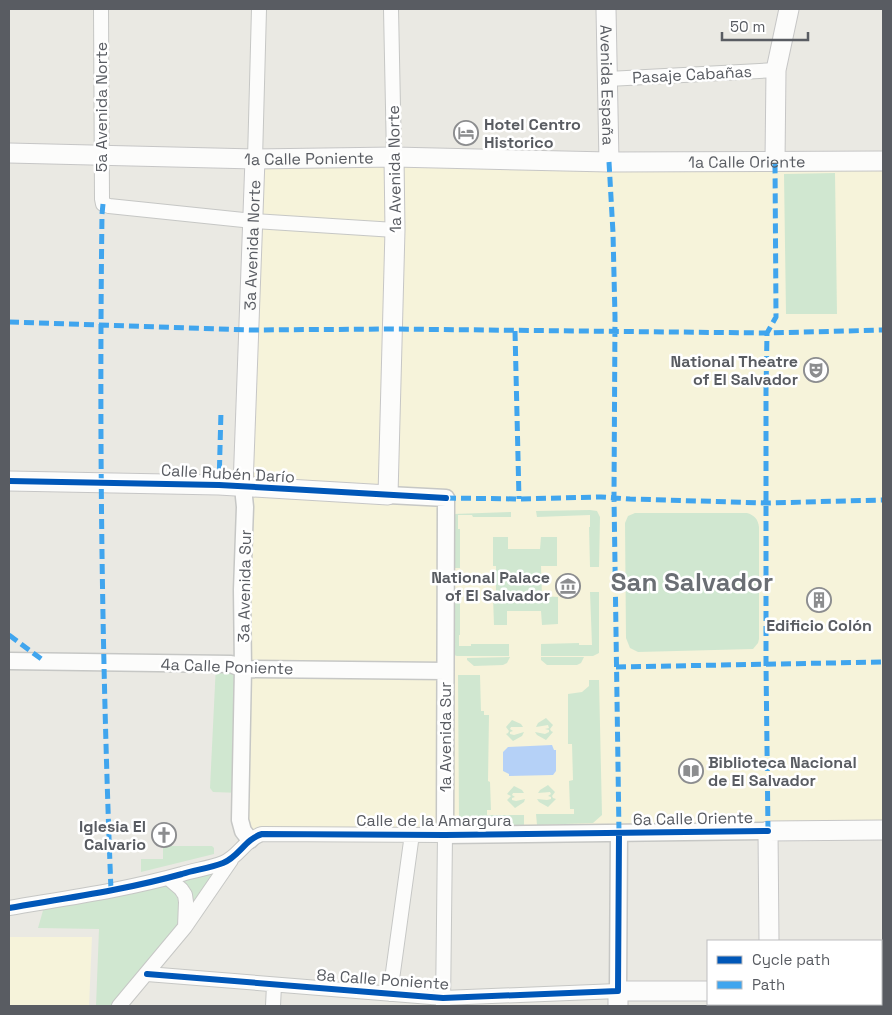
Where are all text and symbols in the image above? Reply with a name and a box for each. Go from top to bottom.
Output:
scale bar [722,10,808,42]
text: 50 m [730,17,765,36]
street label: Avenida España [595,24,619,146]
street label: 5a Avenida Norte [91,42,112,172]
street label: Pasaje Cabañas [632,61,753,88]
street label: 1a Avenida Norte [383,105,406,233]
place label: Hotel Centro Historico [484,114,581,153]
hotel icon: Hotel Centro Historico [453,120,479,146]
street label: 1a Calle Poniente [244,147,374,170]
street label: 1a Calle Oriente [688,151,806,173]
street label: 3a Avenida Norte [239,179,265,311]
place label: National Theatre of El Salvador [671,351,798,390]
theatre icon: National Theatre of El Salvador [803,357,829,383]
street label: Calle Rubén Darío [160,460,296,487]
street label: 3a Avenida Sur [233,529,256,643]
district label: San Salvador [611,565,773,599]
place label: National Palace of El Salvador [431,567,550,606]
museum icon: National Palace of El Salvador [555,573,581,599]
building icon: Edificio Colón [806,587,832,613]
place label: Edificio Colón [766,615,872,636]
street label: 4a Calle Poniente [160,654,294,679]
street label: 1a Avenida Sur [435,682,456,792]
place label: Biblioteca Nacional de El Salvador [708,752,857,791]
library icon: Biblioteca Nacional de El Salvador [678,758,704,784]
street label: 6a Calle Oriente [633,807,753,830]
street label: Calle de la Amargura [356,810,512,831]
place label: Iglesia El Calvario [79,816,146,855]
church icon: Iglesia El Calvario [151,822,177,848]
legend [707,940,882,1005]
text: Cycle path [752,950,830,969]
street label: 8a Calle Poniente [316,964,450,995]
text: Path [752,975,785,994]

